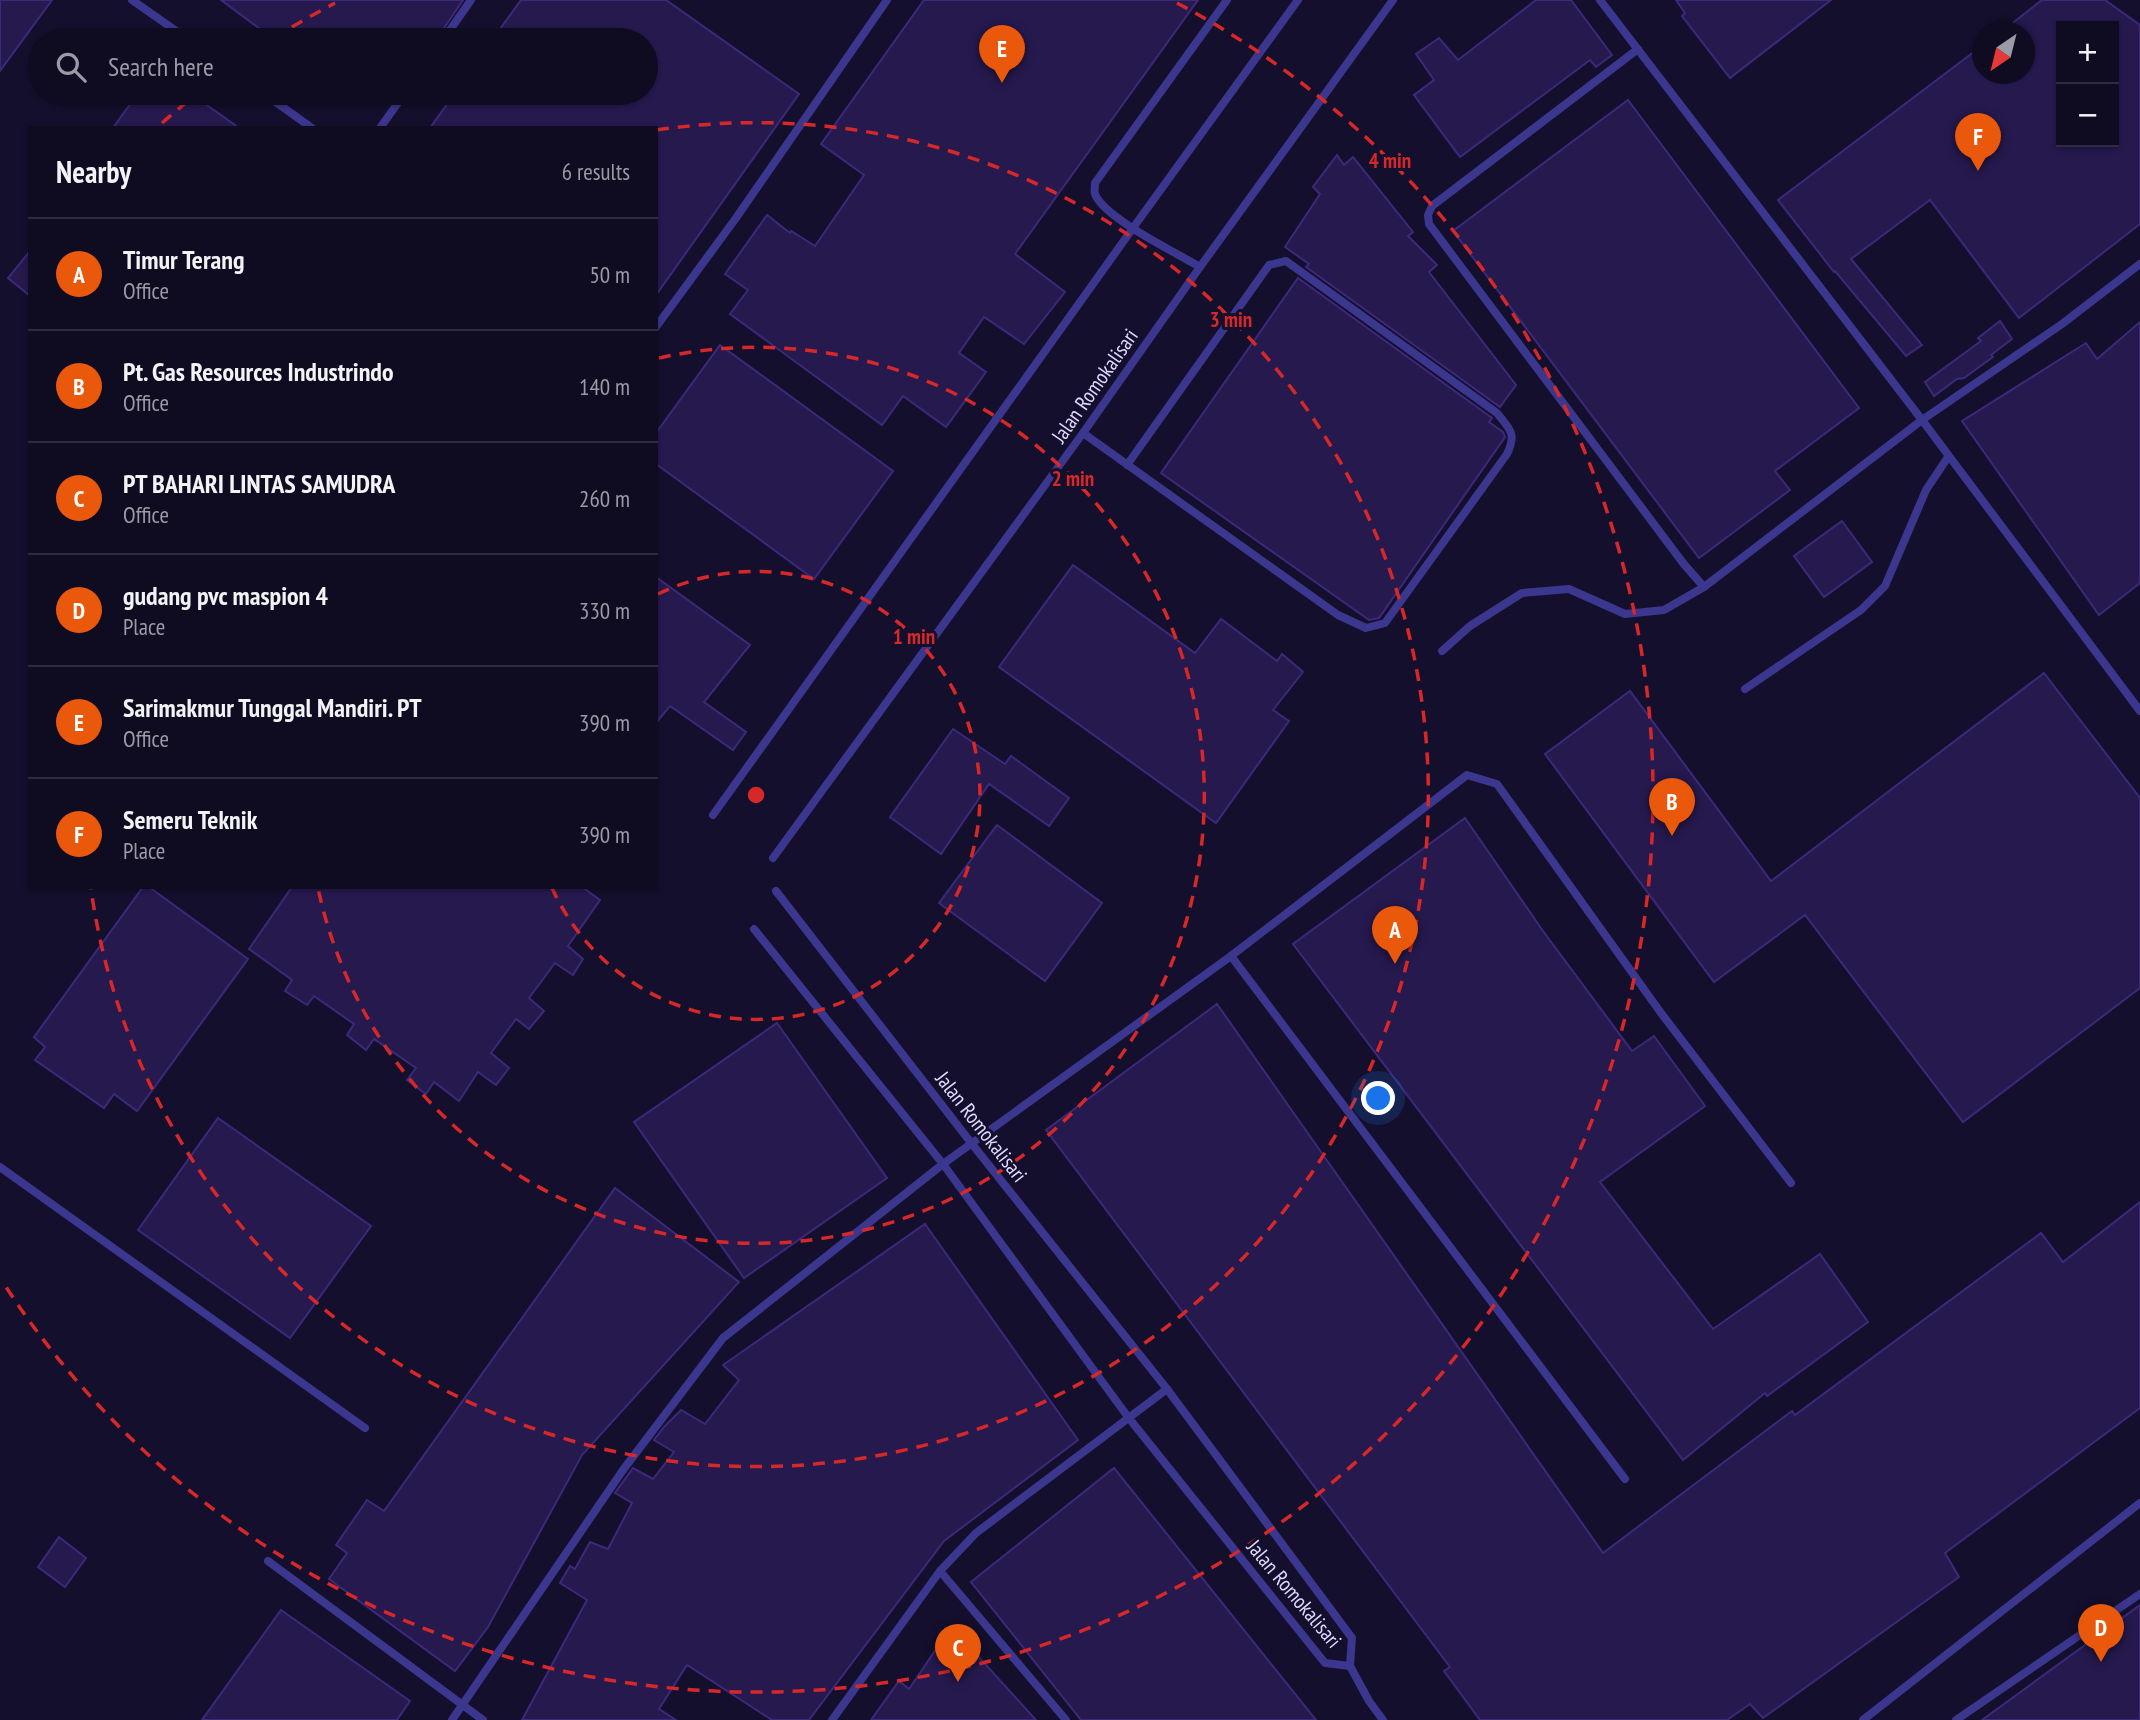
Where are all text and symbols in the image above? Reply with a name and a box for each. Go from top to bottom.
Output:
north arrow [1972,21,2035,84]
map controls [2056,21,2119,147]
button: + [2056,21,2119,84]
pin: E [979,25,1025,83]
search box [28,28,658,105]
icon: search [52,48,90,86]
text: Search here [108,50,214,83]
button: − [2056,84,2119,147]
pin: F [1955,113,2001,171]
text: 4 min [1369,147,1411,174]
text: Nearby [56,152,131,191]
text: 6 results [562,157,630,186]
text: Timur Terang [123,243,244,276]
text: A [73,260,85,289]
text: 50 m [589,260,630,289]
text: Office [123,276,169,305]
text: 3 min [1210,306,1252,333]
street label: Jalan Romokalisari [1045,323,1144,449]
text: Pt. Gas Resources Industrindo [123,355,393,388]
text: B [73,372,85,401]
text: 140 m [579,372,630,401]
text: Office [123,388,169,417]
text: 2 min [1052,465,1094,492]
text: PT BAHARI LINTAS SAMUDRA [123,467,395,500]
text: C [74,484,84,513]
text: 260 m [579,484,630,513]
text: Office [123,500,169,529]
text: gudang pvc maspion 4 [123,579,328,612]
text: D [73,596,85,625]
text: 330 m [579,596,630,625]
text: Place [123,612,165,641]
text: 1 min [893,623,935,650]
text: Sarimakmur Tunggal Mandiri. PT [123,691,422,724]
text: E [74,708,84,737]
text: 390 m [579,708,630,737]
text: Office [123,724,169,753]
pin: B [1649,778,1695,836]
centre of rings [744,783,768,807]
text: Semeru Teknik [123,803,257,836]
text: F [74,820,84,849]
text: 390 m [579,820,630,849]
text: Place [123,836,165,865]
pin: A [1372,906,1418,964]
street label: Jalan Romokalisari [929,1065,1033,1188]
your location [1361,1081,1395,1115]
street label: Jalan Romokalisari [1241,1533,1348,1653]
pin: D [2078,1604,2124,1662]
pin: C [935,1624,981,1682]

